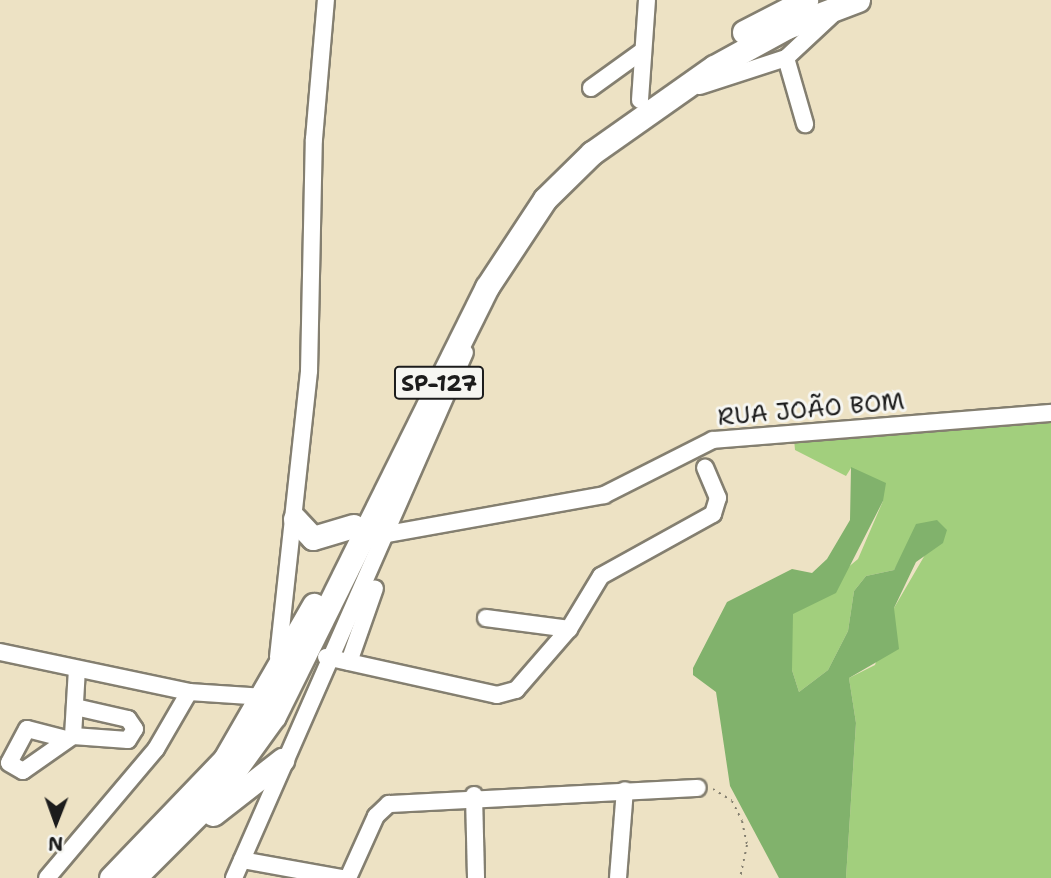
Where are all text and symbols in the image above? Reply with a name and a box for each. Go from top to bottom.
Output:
road number: SP-127 [394,364,485,402]
street label: RUA JOÃO BOM [716,387,906,433]
north arrow [21,787,91,857]
text: N [48,831,63,856]

